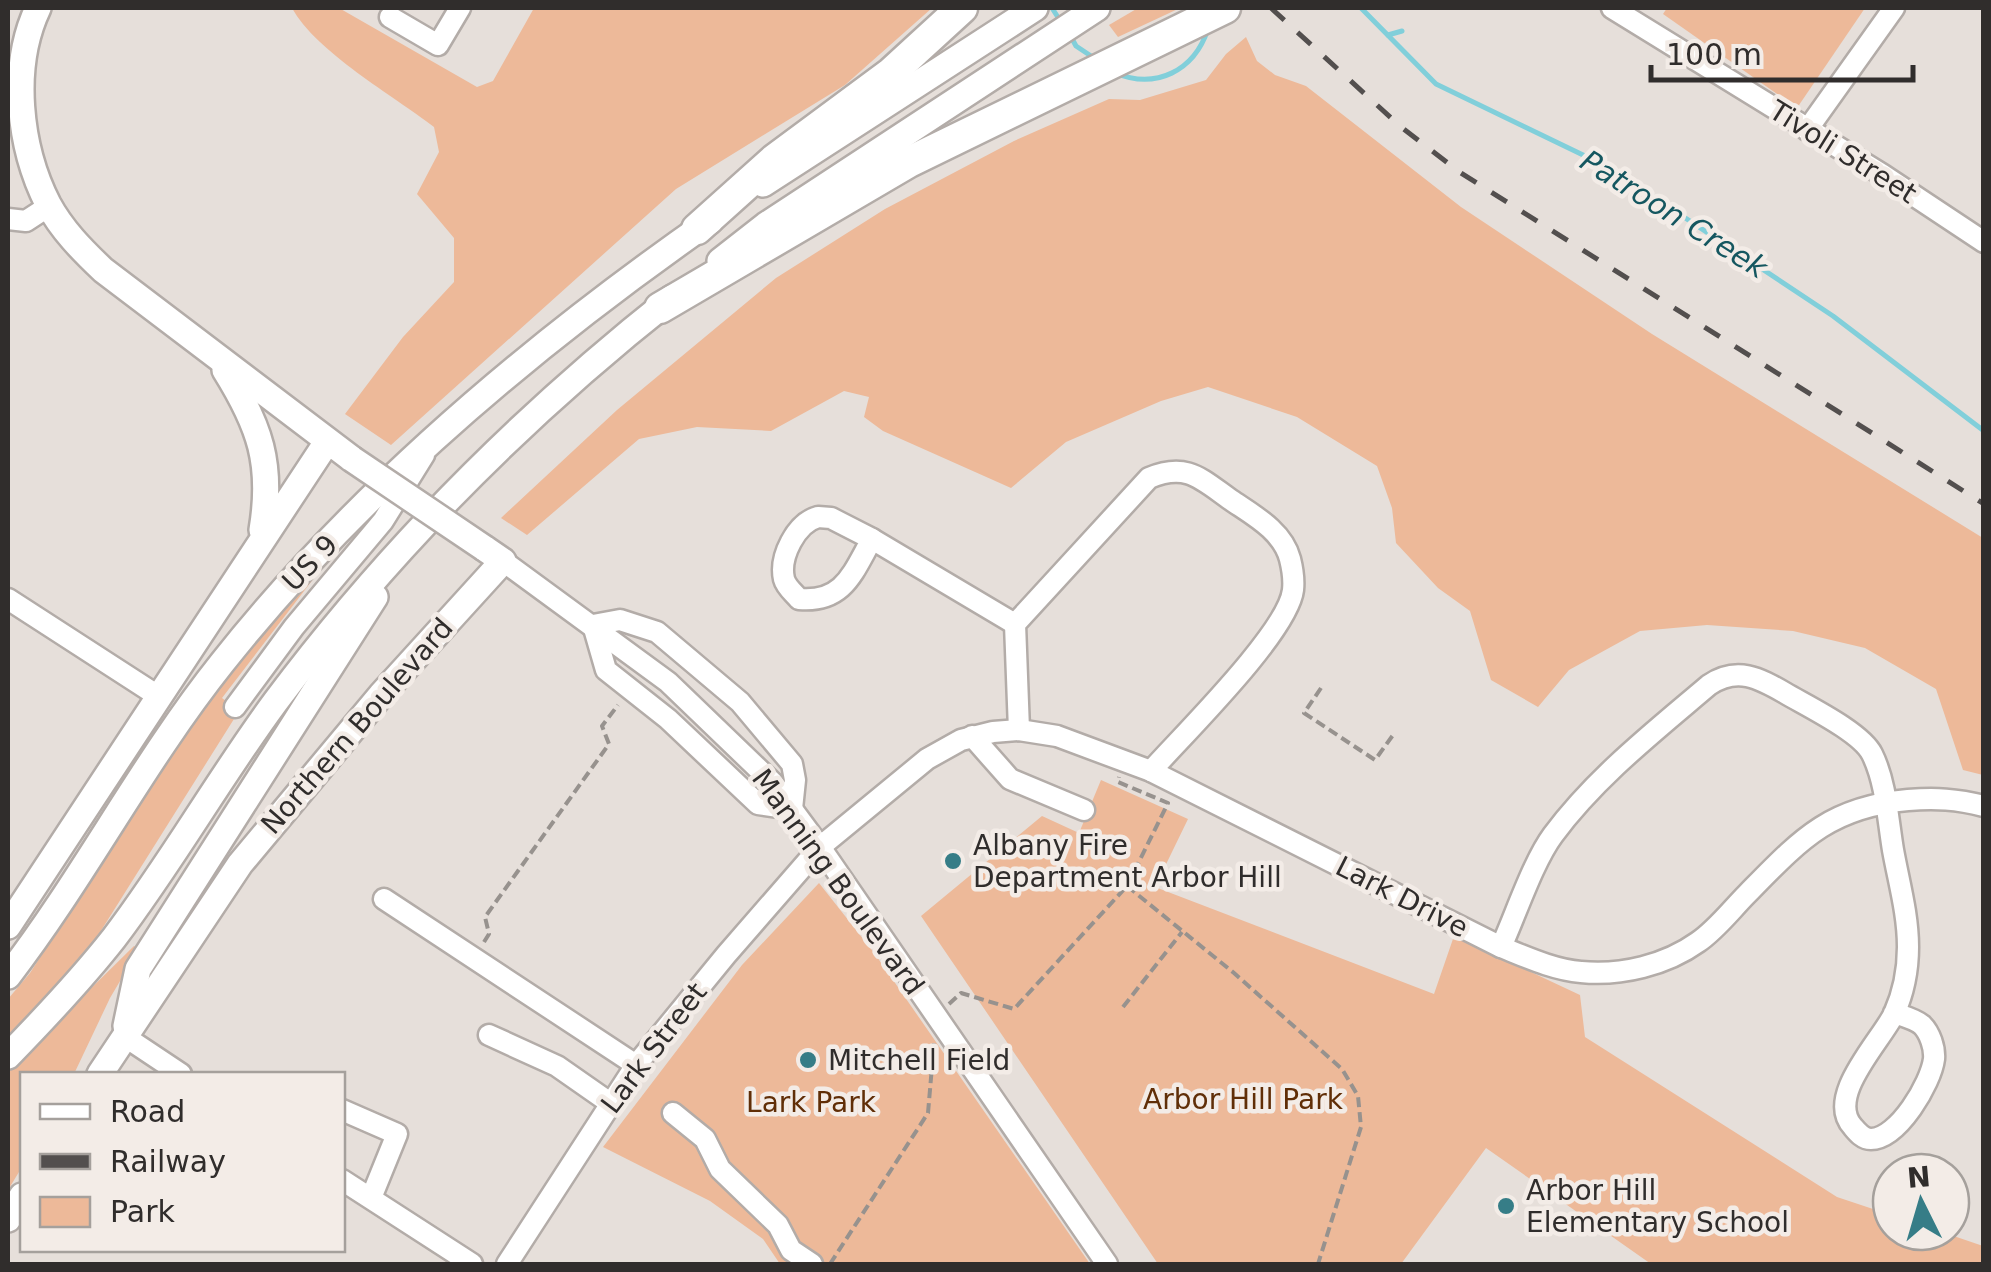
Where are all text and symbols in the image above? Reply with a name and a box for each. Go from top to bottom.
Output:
scale bar [1651,20,1914,82]
text: 100 m [1666,37,1762,72]
street label: Tivoli Street [1762,93,1923,210]
water label: Patroon Creek [1574,143,1775,286]
street label: US 9 [276,528,344,598]
street label: Northern Boulevard [254,611,460,841]
street label: Manning Boulevard [745,763,931,1001]
place label: Albany Fire Department Arbor Hill [973,829,1282,894]
marker: Albany Fire Department Arbor Hill [942,850,964,872]
street label: Lark Drive [1330,850,1474,944]
street label: Lark Street [594,976,714,1120]
place label: Mitchell Field [828,1044,1010,1077]
marker: Mitchell Field [797,1049,819,1071]
legend [20,1072,345,1252]
park label: Arbor Hill Park [1143,1083,1344,1116]
park label: Lark Park [746,1086,877,1119]
text: Road [110,1094,185,1129]
text: Railway [110,1144,226,1179]
north arrow [1871,1152,1971,1252]
text: N [1906,1160,1932,1195]
place label: Arbor Hill Elementary School [1526,1174,1789,1239]
text: Park [110,1194,175,1229]
marker: Arbor Hill Elementary School [1495,1195,1517,1217]

